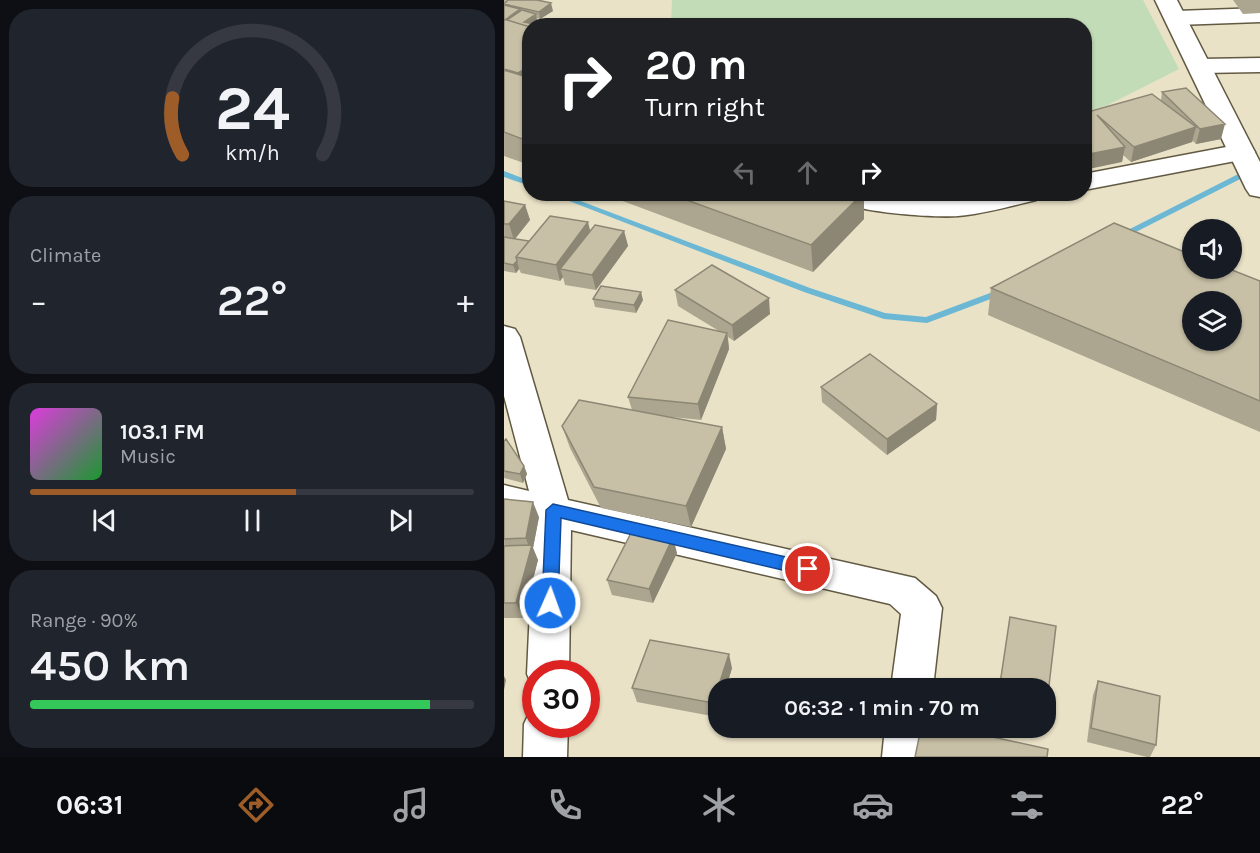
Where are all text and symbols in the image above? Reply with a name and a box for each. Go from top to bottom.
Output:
text: 20 m [645,40,747,90]
icon: right [546,42,624,120]
text: 24 [215,72,289,145]
text: Turn right [645,91,765,123]
text: km/h [225,140,279,165]
icon: left [728,156,761,189]
icon: ahead [791,156,824,189]
icon: right [854,156,887,189]
map controls [1182,219,1242,351]
button: sound [1182,219,1242,279]
text: Climate [30,244,101,267]
text: 22° [217,274,287,326]
text: − [30,282,47,320]
text: + [457,282,474,320]
button: layers [1182,291,1242,351]
text: 103.1 FM [120,419,205,445]
text: Music [120,445,176,468]
icon: previous [88,504,121,537]
icon: pause [236,504,269,537]
icon: next [384,504,417,537]
pin [782,543,833,594]
icon: arrive [791,552,824,585]
position arrow [518,571,582,635]
text: Range · 90% [30,609,138,632]
text: 450 km [30,639,190,691]
speed limit sign: 30 [522,660,600,738]
text: 06:32 · 1 min · 70 m [784,695,980,721]
icon: directions [235,784,277,826]
icon: music [390,784,432,826]
icon: phone [544,784,586,826]
icon: climate [698,784,740,826]
icon: car [852,784,894,826]
icon: filters [1006,784,1048,826]
text: 06:31 [56,789,123,821]
text: 22° [1161,789,1204,821]

